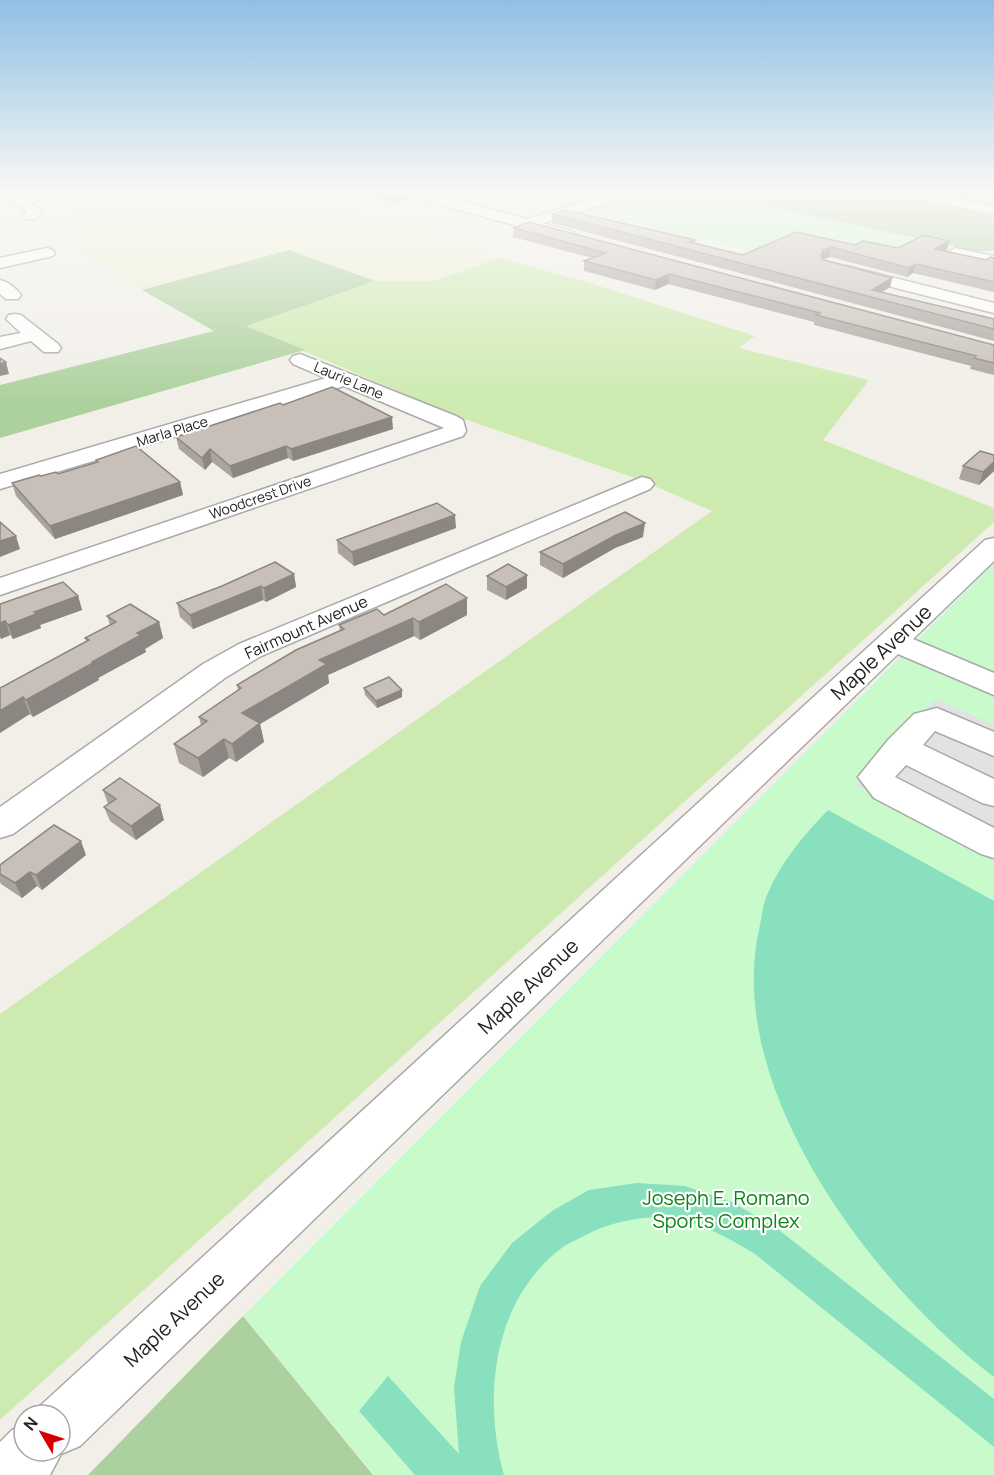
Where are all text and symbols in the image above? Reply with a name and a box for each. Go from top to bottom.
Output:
street label: Laurie Lane [311,357,387,403]
street label: Marla Place [134,411,210,451]
street label: Woodcrest Drive [207,471,313,523]
street label: Fairmount Avenue [241,590,371,664]
street label: Maple Avenue [825,598,937,706]
street label: Maple Avenue [472,932,584,1040]
park label: Joseph E. Romano Sports Complex [642,1184,810,1234]
street label: Maple Avenue [118,1265,230,1373]
north arrow [12,1403,72,1463]
text: N [18,1412,43,1435]

